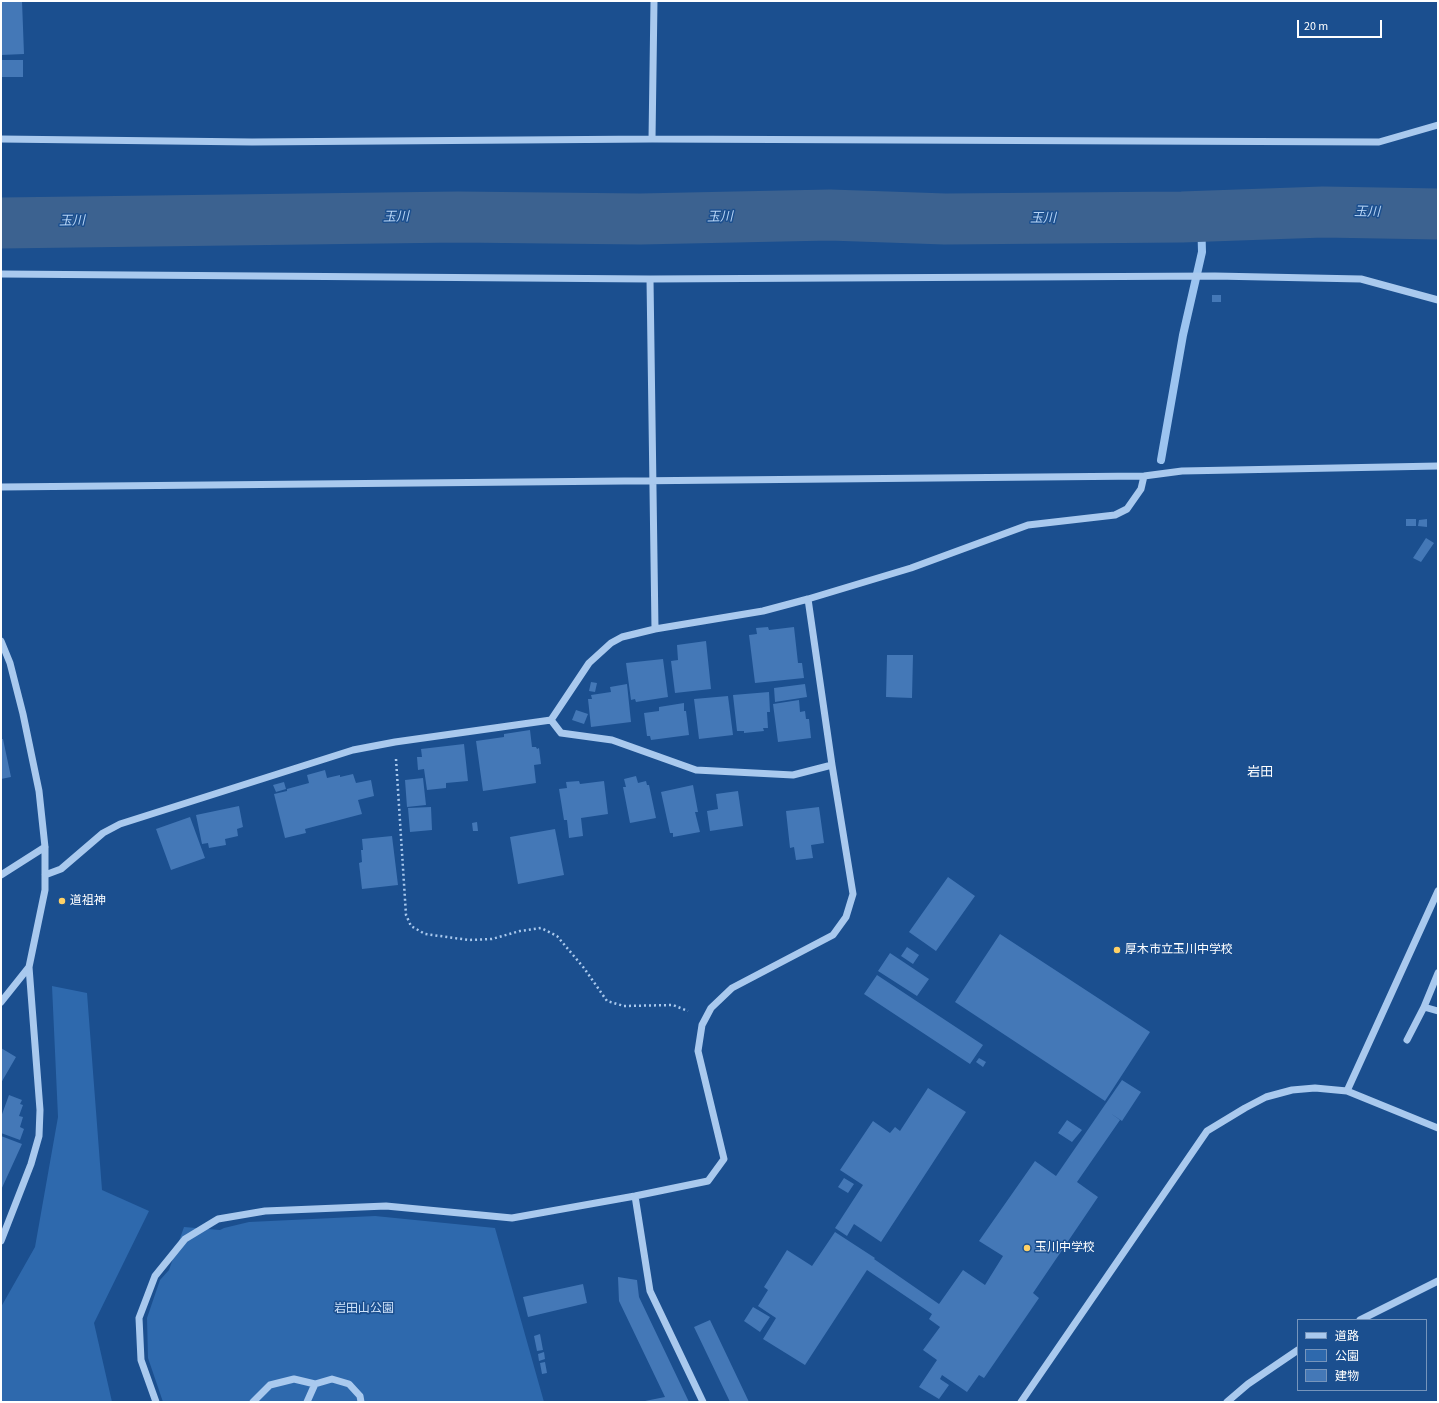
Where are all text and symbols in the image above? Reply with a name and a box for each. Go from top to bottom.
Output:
scale bar [1299,12,1384,38]
text: 20 m [1304,18,1328,35]
water label: 玉川 [1354,205,1380,221]
water label: 玉川 [383,210,409,226]
water label: 玉川 [707,210,733,226]
water label: 玉川 [1030,211,1056,227]
water label: 玉川 [59,214,85,230]
district label: 岩田 [1247,765,1273,781]
place label: 道祖神 [70,894,106,908]
marker: 道祖神 [57,896,67,906]
place label: 厚木市立玉川中学校 [1125,943,1233,957]
marker: 厚木市立玉川中学校 [1112,945,1122,955]
place label: 玉川中学校 [1035,1241,1095,1255]
marker: 玉川中学校 [1022,1243,1032,1253]
park label: 岩田山公園 [334,1302,394,1316]
legend [1297,1319,1427,1391]
text: 道路 [1335,1328,1359,1345]
text: 公園 [1335,1348,1359,1365]
text: 建物 [1335,1368,1359,1385]

